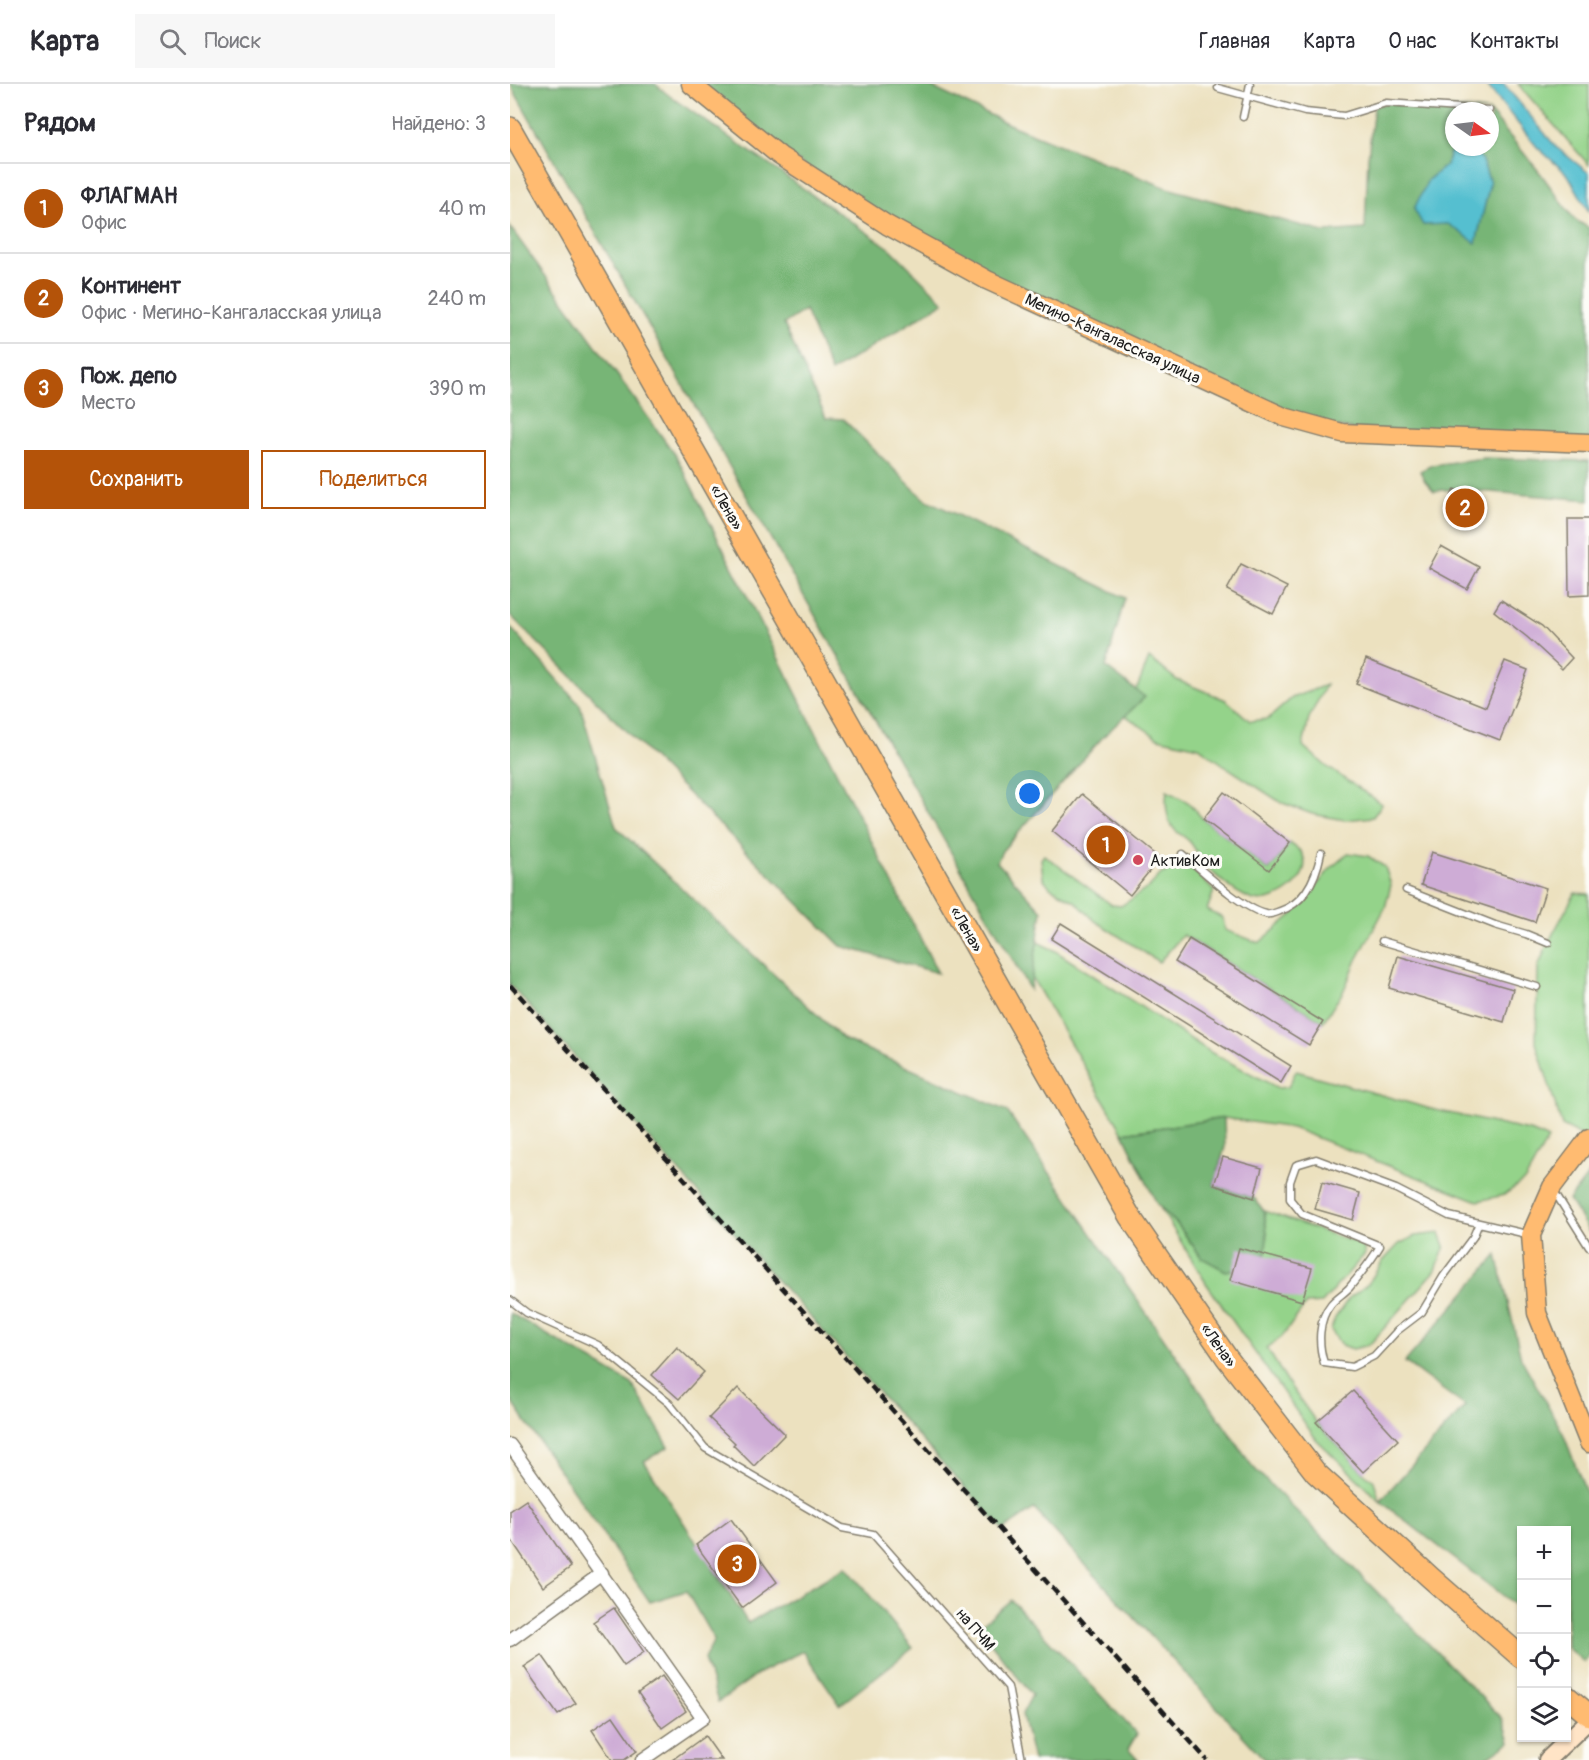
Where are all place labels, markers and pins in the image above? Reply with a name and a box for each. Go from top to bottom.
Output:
pin: 2 [1446,486,1484,530]
pin: 1 [1086,822,1126,867]
place label: АктивКом [1150,851,1220,871]
marker: АктивКом [1131,853,1145,867]
pin: 3 [718,1542,756,1586]

